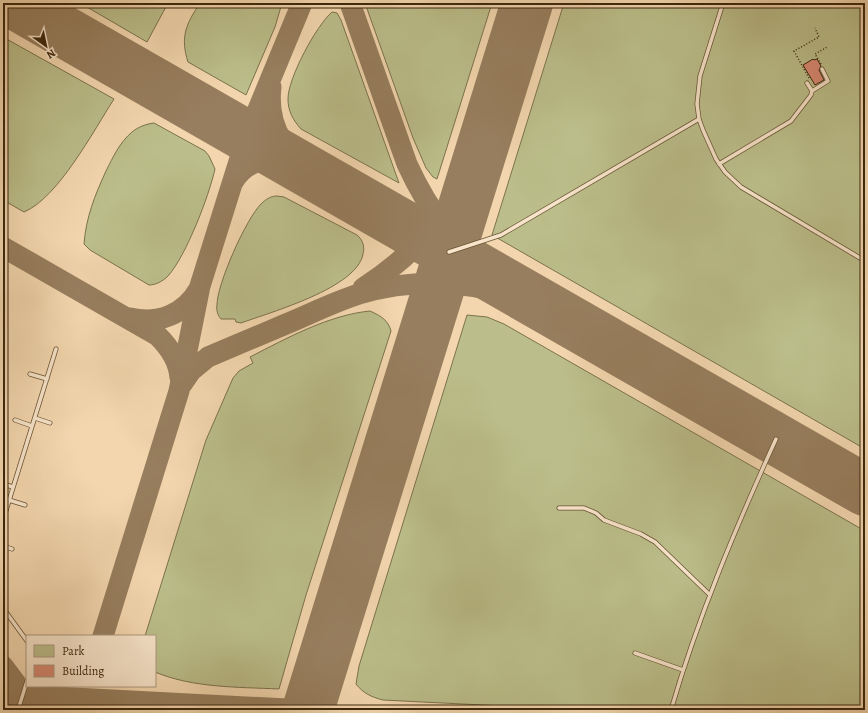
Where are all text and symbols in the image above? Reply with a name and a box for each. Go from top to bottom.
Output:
north arrow [26,26,66,66]
text: N [44,45,59,62]
legend [26,635,156,687]
text: Park [62,643,85,659]
text: Building [62,663,104,679]

